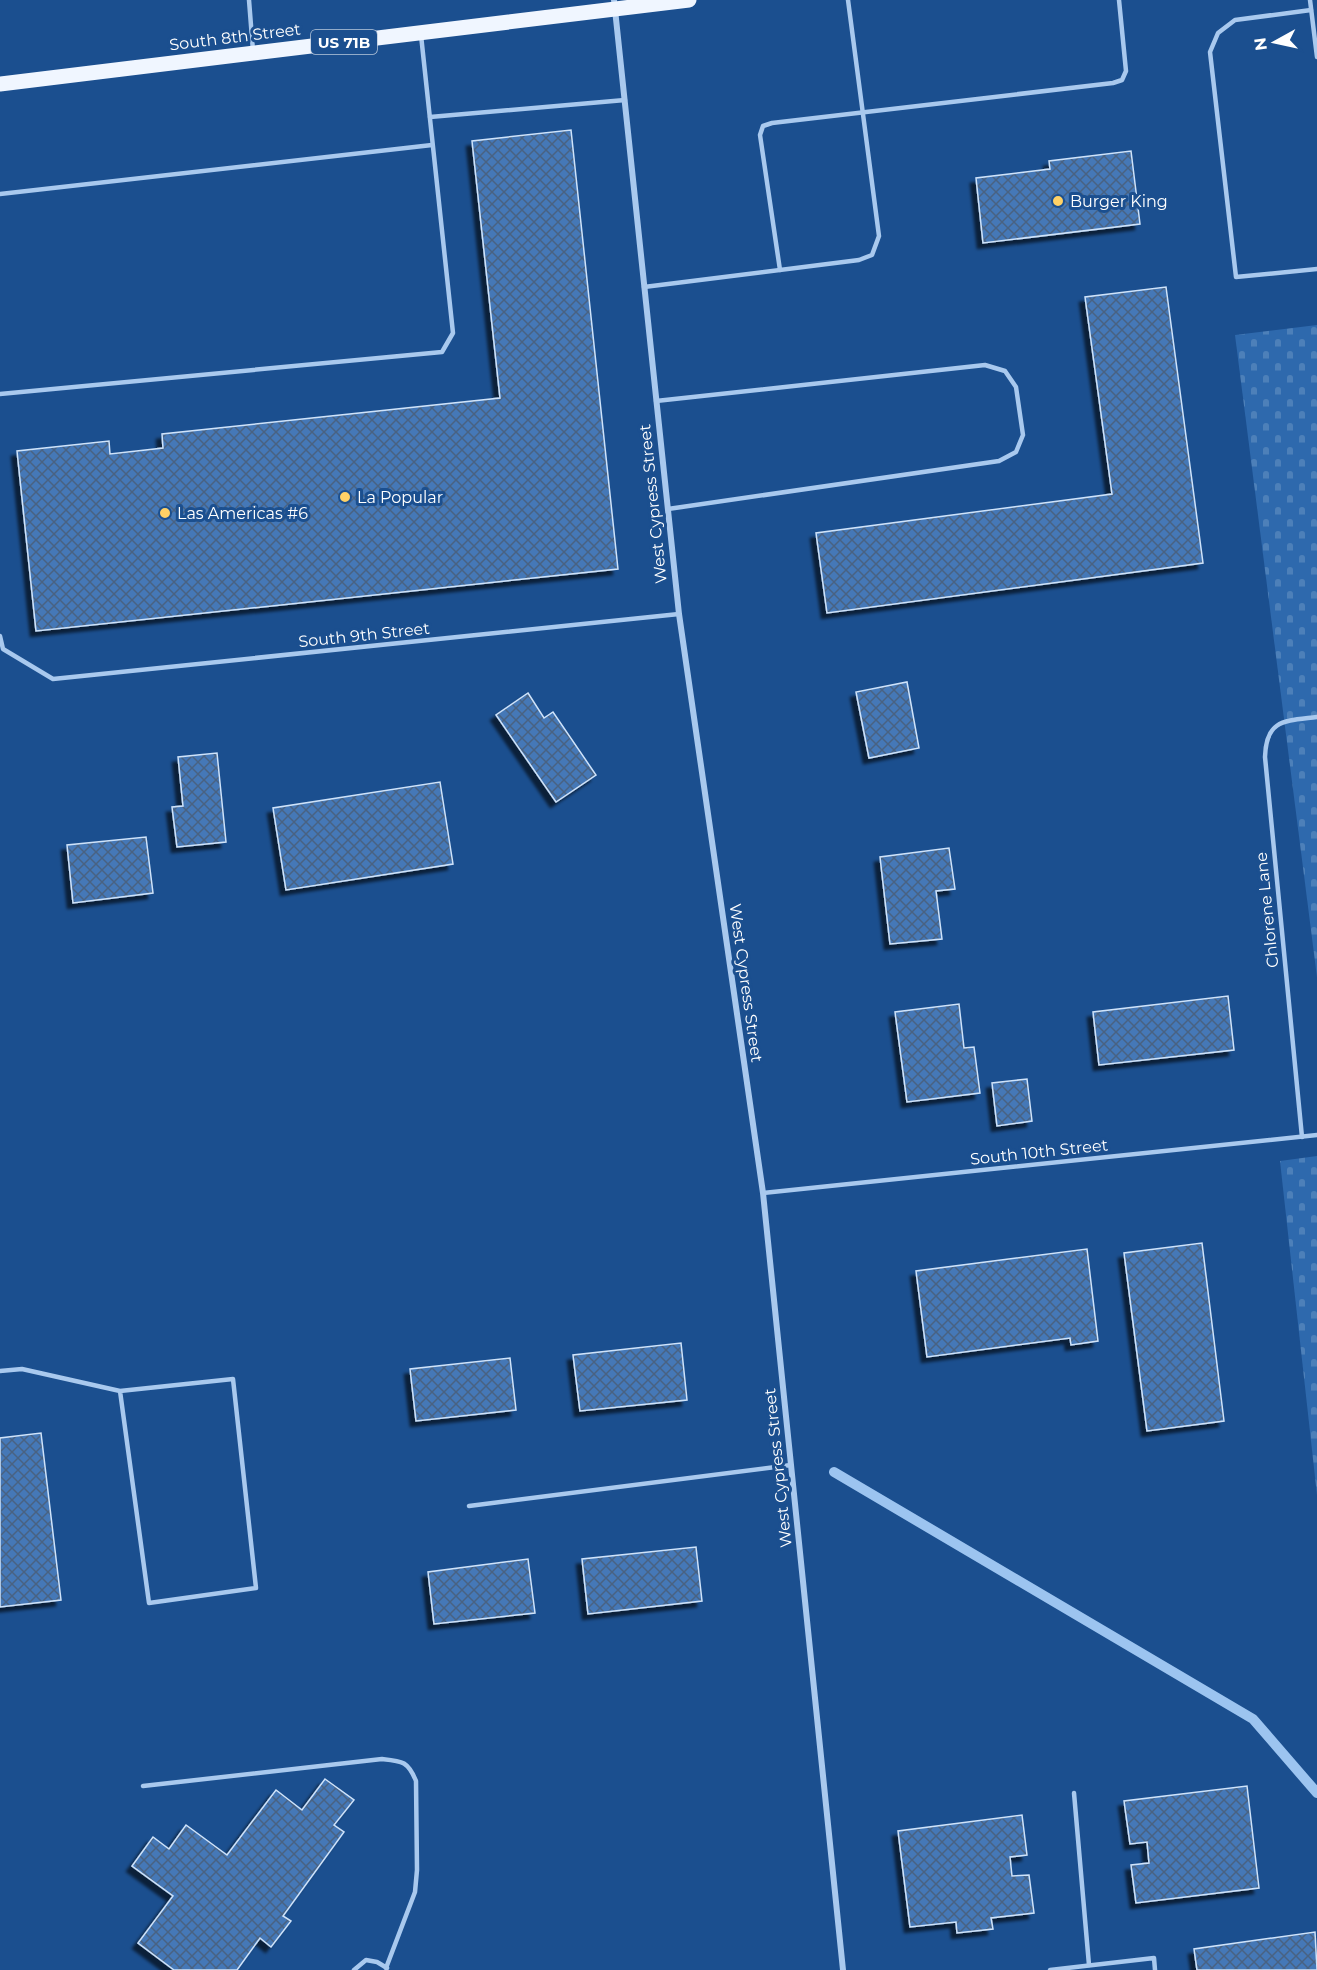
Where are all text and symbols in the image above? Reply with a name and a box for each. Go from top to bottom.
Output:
north arrow [1245,12,1305,72]
street label: South 8th Street [168,19,302,54]
road number: US 71B [311,30,377,54]
text: N [1250,36,1271,52]
place label: Burger King [1070,192,1168,211]
marker: Burger King [1051,194,1065,208]
street label: West Cypress Street [635,423,671,585]
place label: La Popular [357,488,443,507]
marker: La Popular [338,490,352,504]
place label: Las Americas #6 [177,504,308,523]
marker: Las Americas #6 [158,506,172,520]
street label: South 9th Street [297,619,431,651]
street label: Chlorene Lane [1251,851,1283,969]
street label: West Cypress Street [725,902,767,1064]
street label: South 10th Street [969,1135,1109,1169]
street label: West Cypress Street [760,1387,796,1549]

